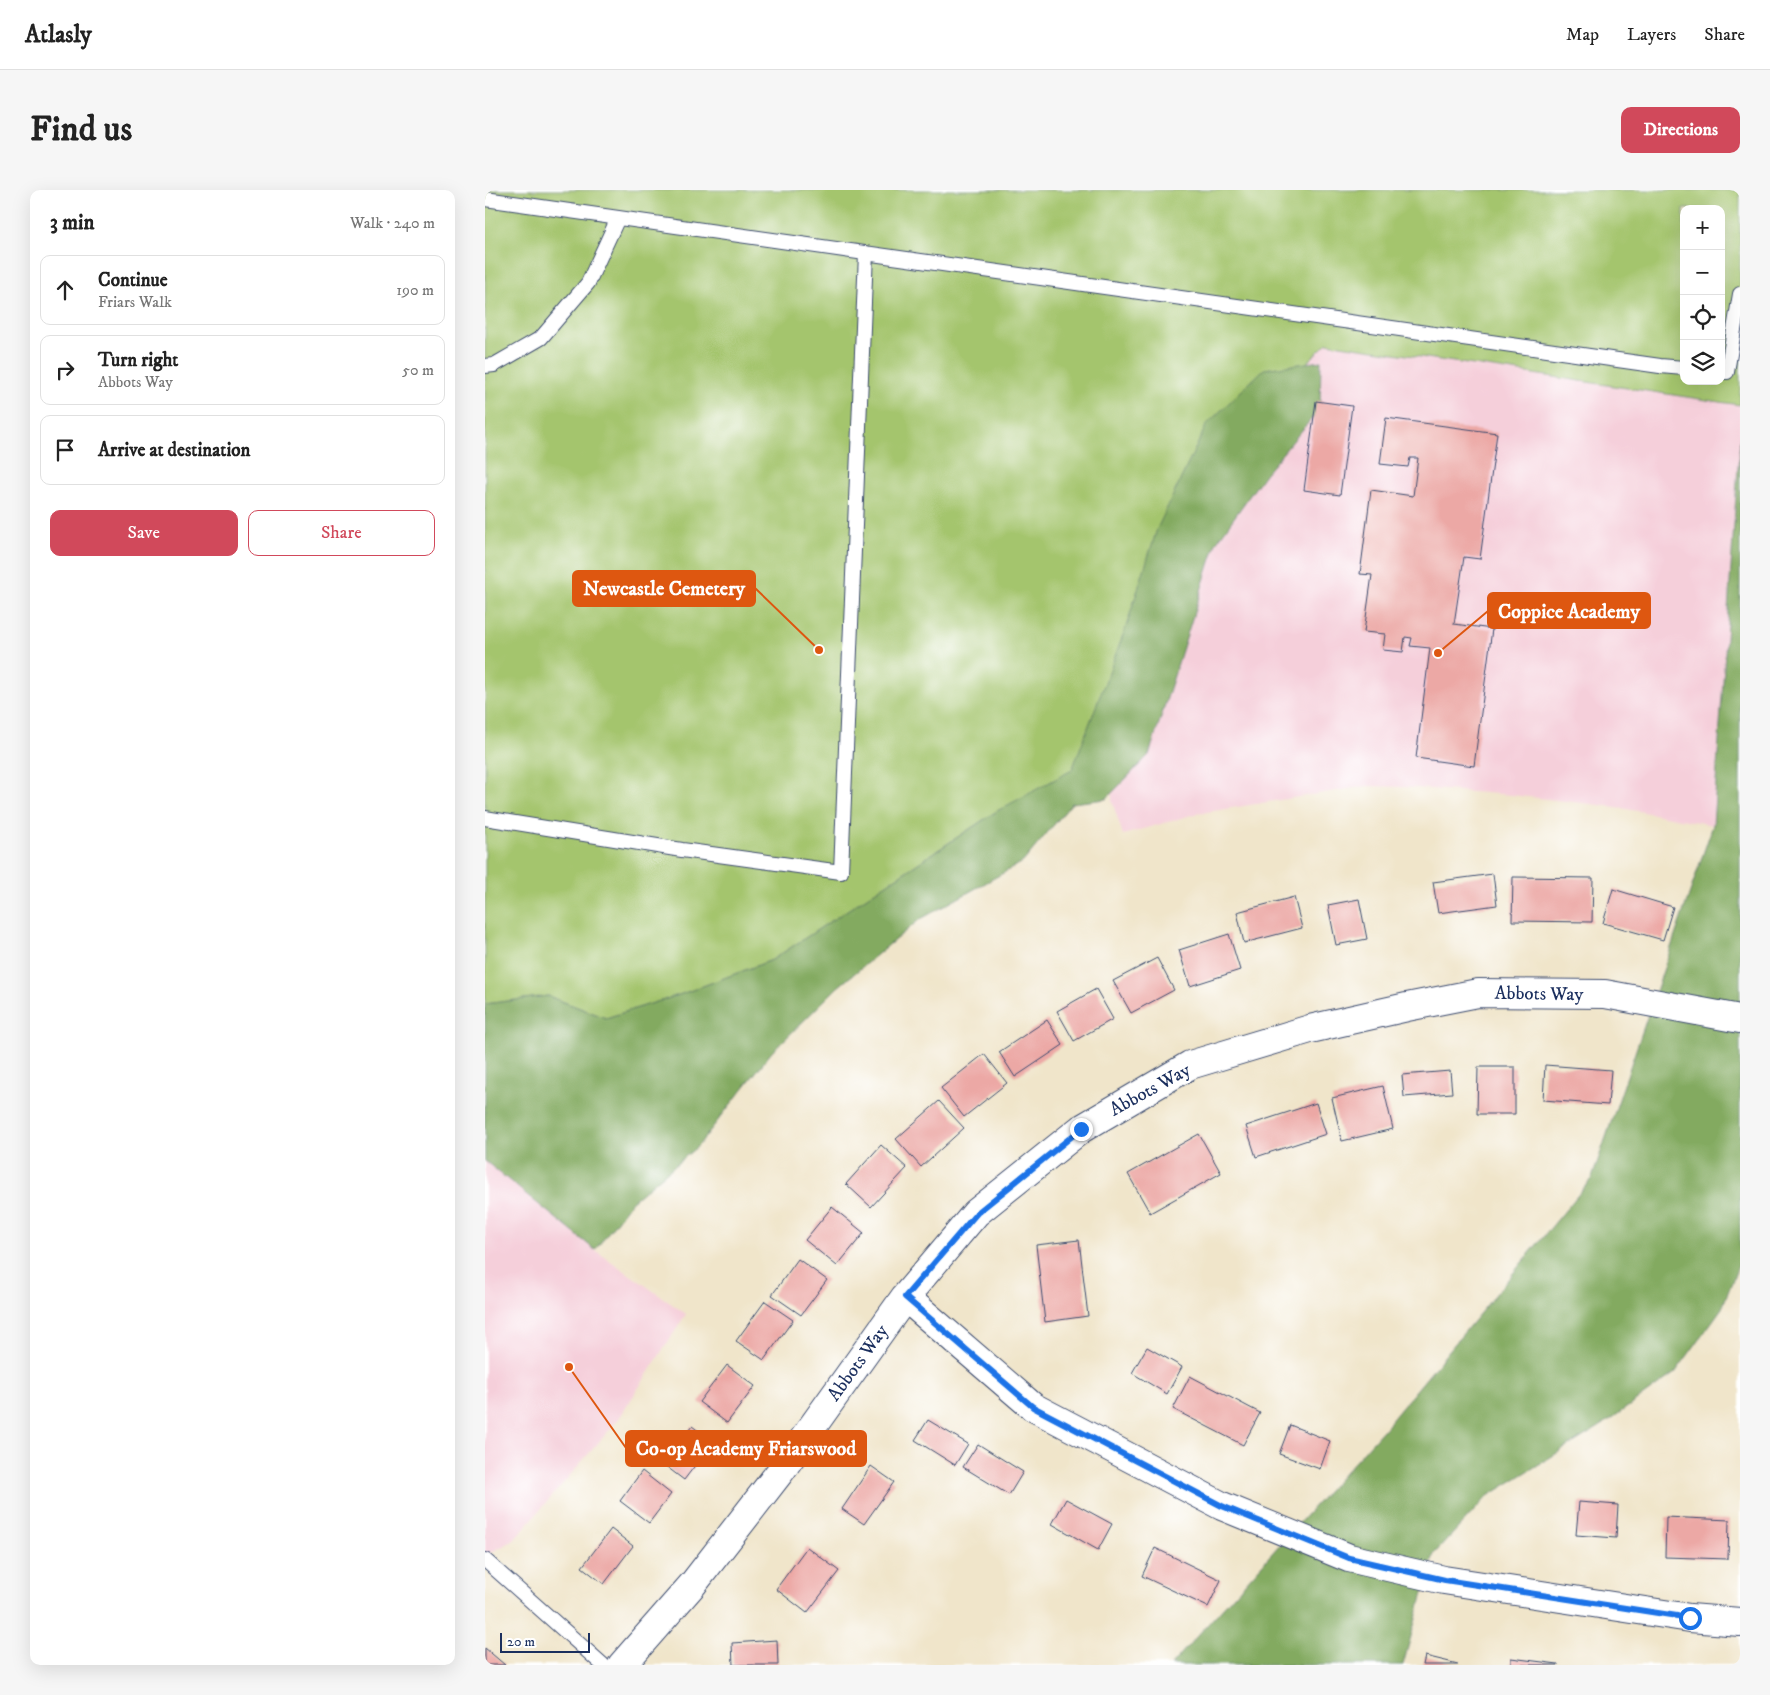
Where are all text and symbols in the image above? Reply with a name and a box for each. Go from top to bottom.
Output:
text: Atlasly [25,20,92,50]
text: Map [1566,24,1599,46]
text: Layers [1627,24,1676,46]
text: Share [1704,24,1745,46]
button: Directions [1621,107,1740,153]
text: Find us [30,108,132,152]
map controls [1680,205,1725,385]
button: + [1680,205,1725,250]
text: 3 min [50,210,95,236]
text: Walk · 240 m [350,213,435,233]
button: − [1680,250,1725,295]
text: Continue [98,269,168,292]
icon: ahead [51,276,79,304]
text: 190 m [396,280,434,300]
text: Friars Walk [98,292,172,312]
button: locate [1680,295,1725,340]
button: layers [1680,340,1725,385]
text: Turn right [98,349,178,372]
icon: right [51,356,79,384]
text: 50 m [402,360,434,380]
text: Abbots Way [98,372,173,392]
icon: arrive [51,436,79,464]
text: Arrive at destination [98,439,250,462]
button: Save [50,510,238,556]
button: Share [248,510,435,556]
callout: Newcastle Cemetery [573,571,755,606]
text: Newcastle Cemetery [583,577,746,602]
callout: Coppice Academy [1488,593,1650,628]
text: Coppice Academy [1498,600,1640,625]
street label: Abbots Way [1494,982,1585,1006]
street label: Abbots Way [1106,1058,1195,1122]
route end [1070,1118,1093,1141]
street label: Abbots Way [823,1319,894,1406]
callout: Co-op Academy Friarswood [626,1431,866,1466]
text: Co-op Academy Friarswood [636,1437,857,1462]
route start [1679,1607,1702,1630]
scale bar [500,1630,590,1653]
text: 20 m [507,1633,535,1651]

